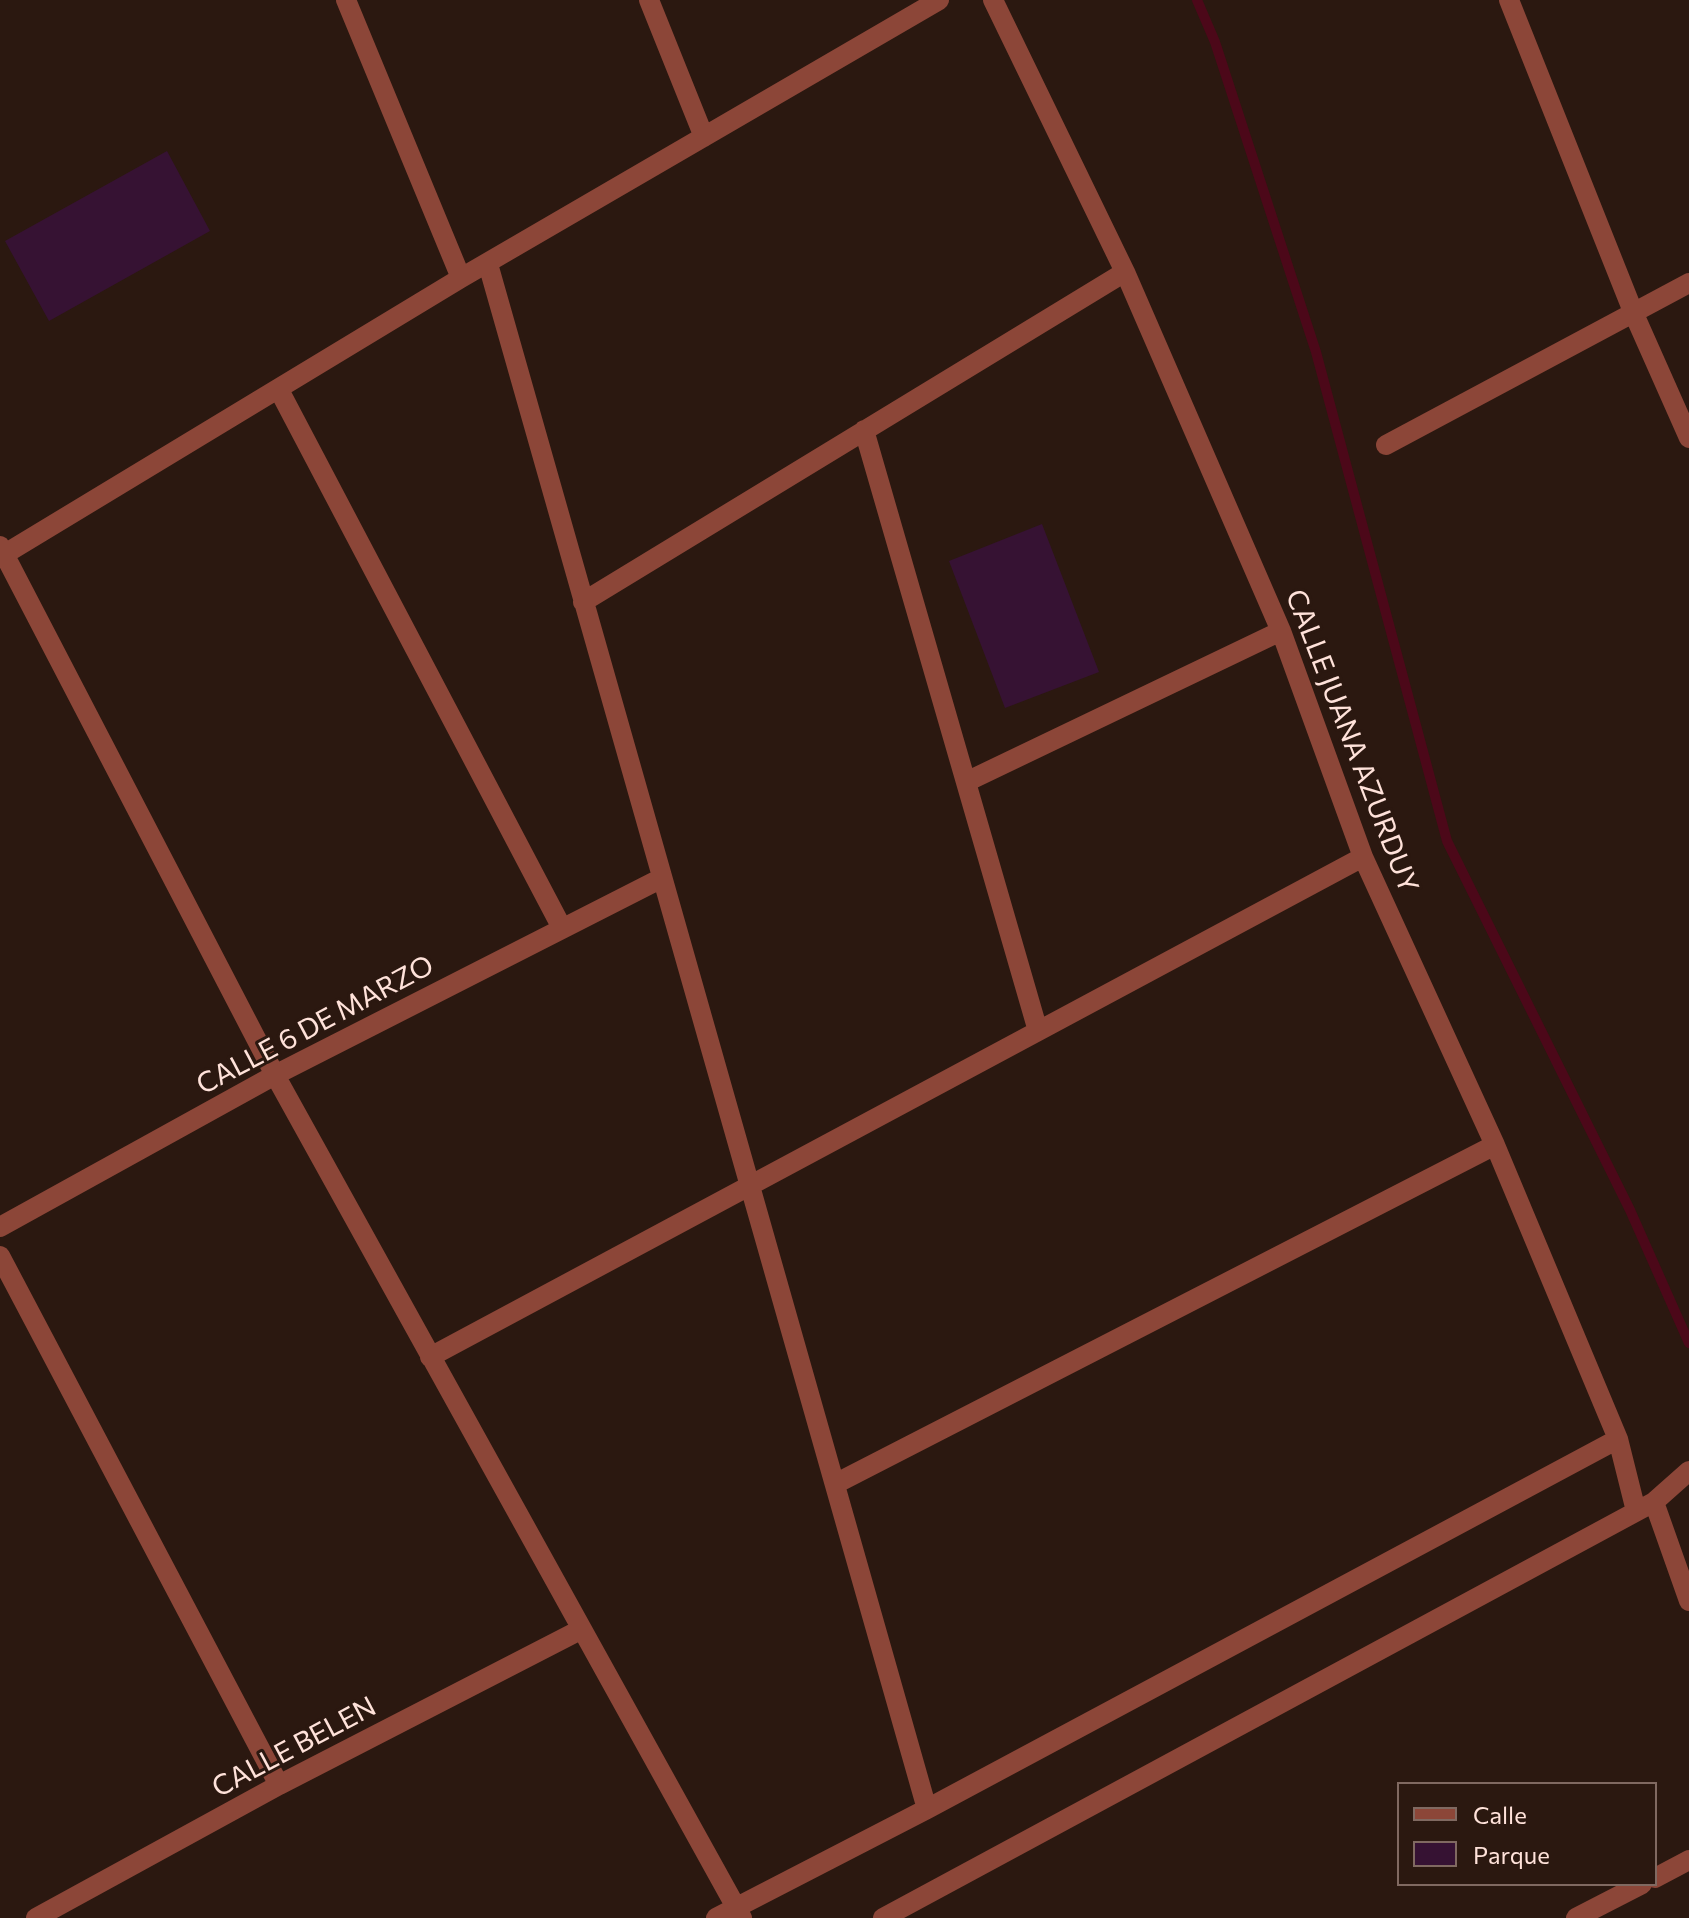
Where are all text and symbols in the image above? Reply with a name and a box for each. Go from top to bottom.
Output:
street label: CALLE JUANA AZURDUY [1279,585,1425,897]
street label: CALLE 6 DE MARZO [191,948,439,1102]
street label: CALLE BELEN [206,1690,382,1804]
legend [1397,1782,1657,1886]
text: Calle [1473,1800,1527,1829]
text: Parque [1473,1840,1550,1869]

